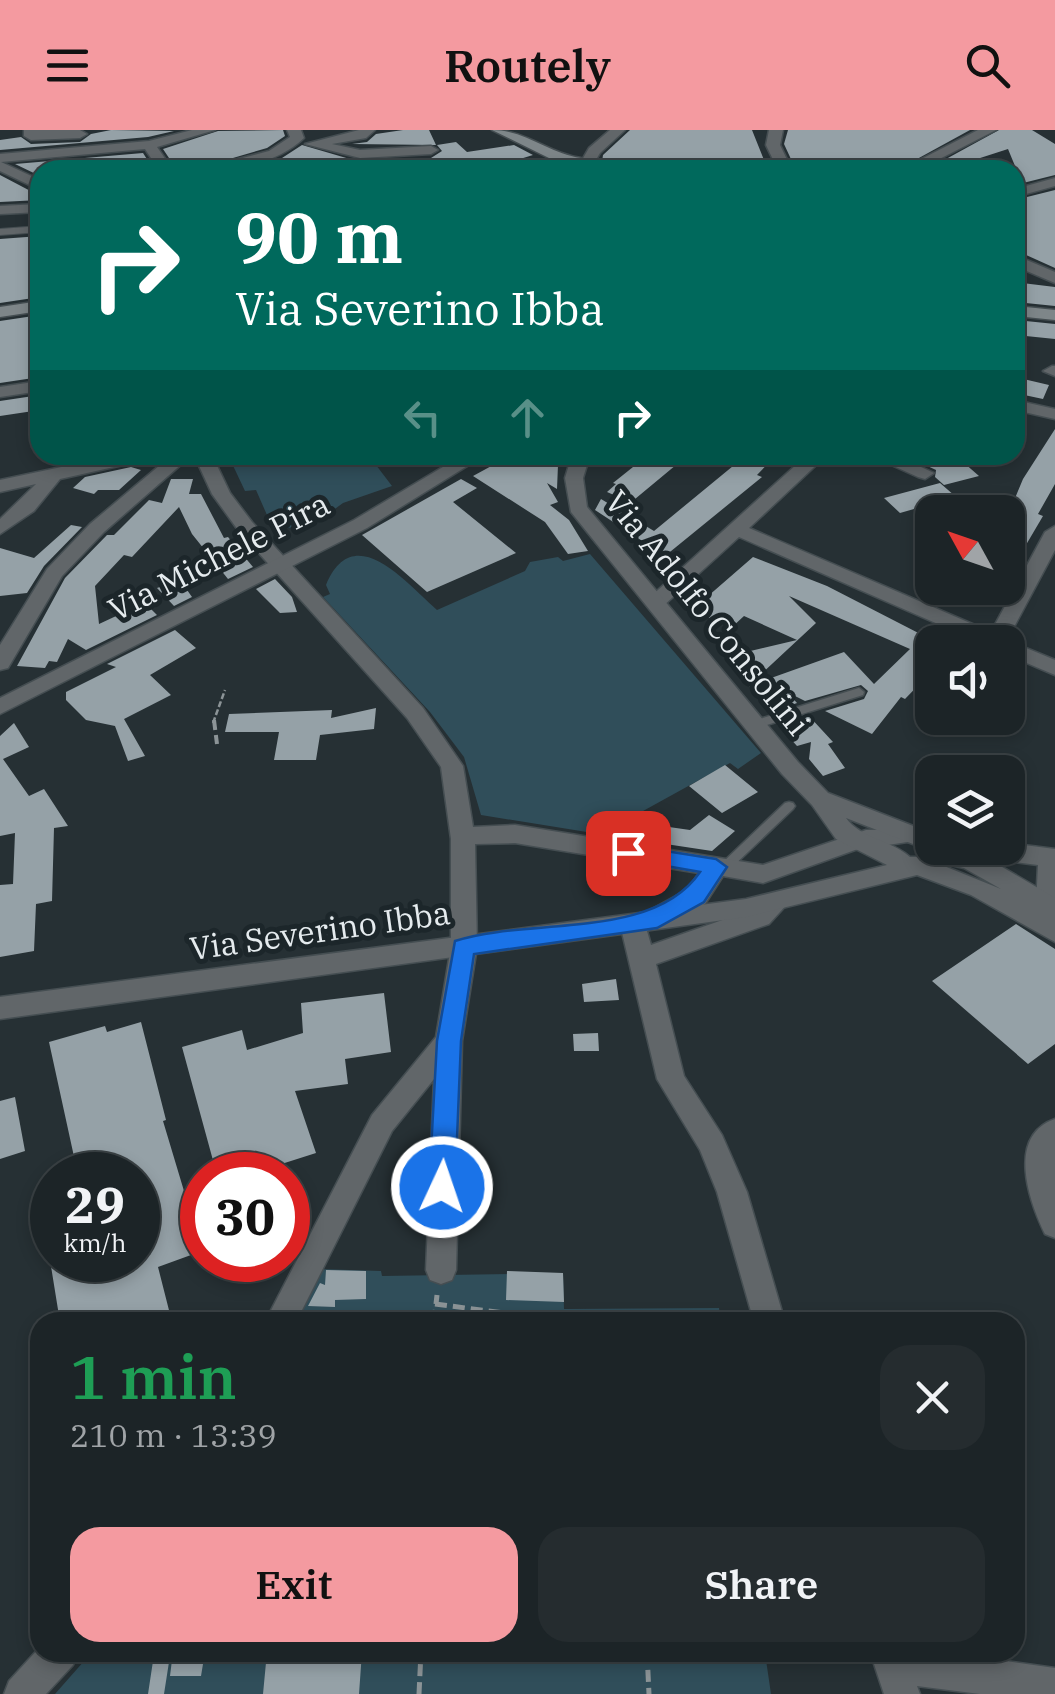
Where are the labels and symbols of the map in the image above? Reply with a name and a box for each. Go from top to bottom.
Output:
street label: Via Adolfo Consolini [596,481,820,744]
street label: Via Michele Pira [101,482,336,630]
north arrow [915,495,1025,605]
pin [586,811,671,896]
street label: Via Severino Ibba [187,891,453,969]
position arrow [390,1135,494,1239]
speed limit sign: 30 [180,1152,310,1282]

